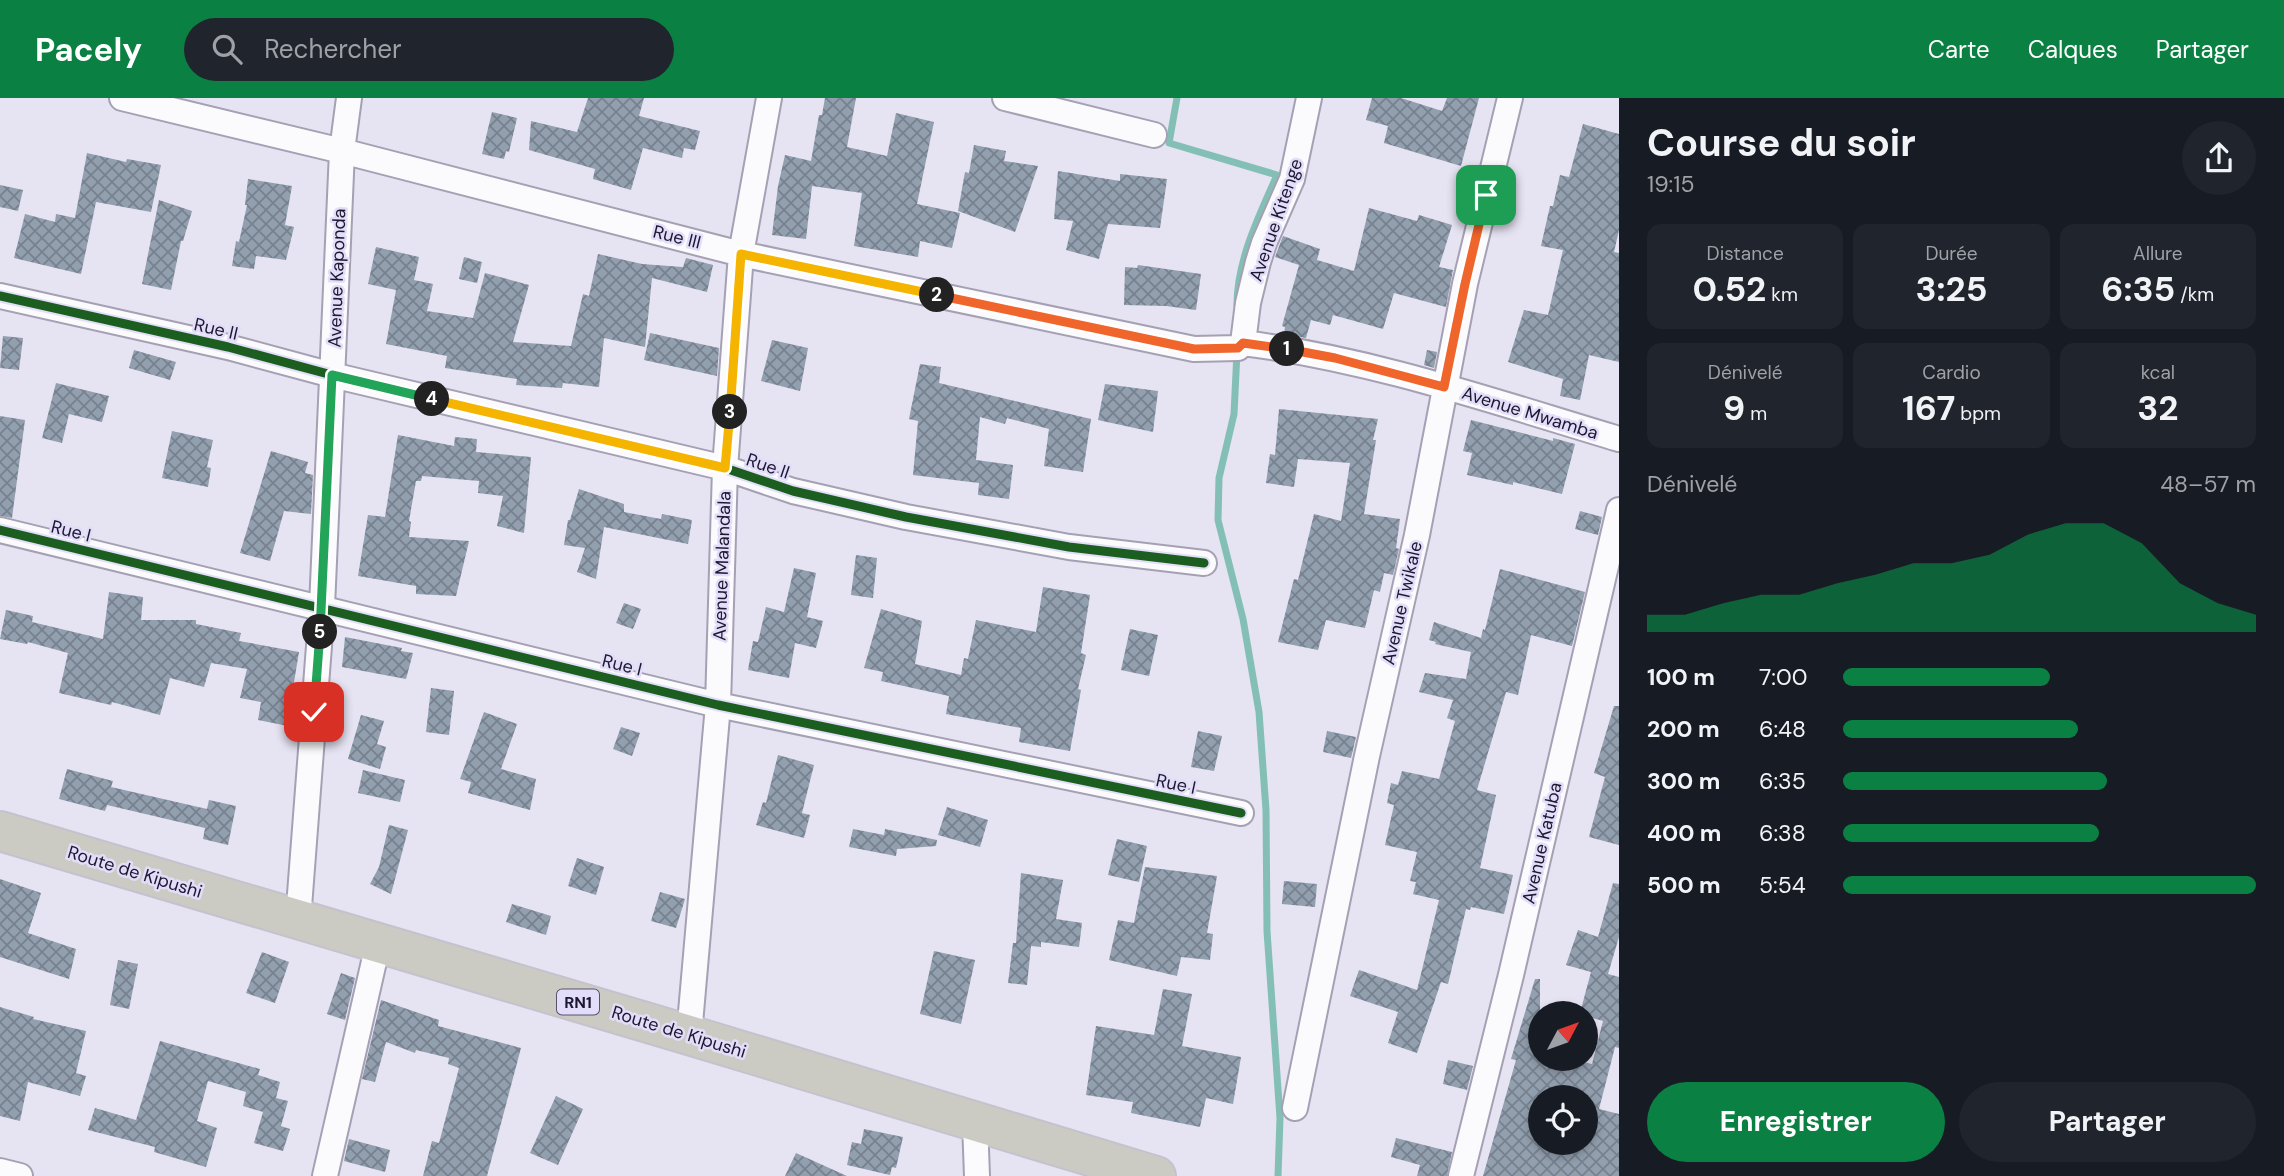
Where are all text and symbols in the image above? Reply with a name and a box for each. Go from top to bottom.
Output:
search box [184,18,674,81]
text: Pacely [35,28,142,71]
icon: search [208,30,246,68]
text: Rechercher [264,32,402,66]
text: Carte [1928,34,1990,65]
text: Calques [2028,34,2118,65]
text: Partager [2156,34,2249,65]
text: Course du soir [1647,118,1916,168]
button: share [2182,121,2256,195]
street label: Avenue Kitenge [1244,156,1308,284]
pin [1456,165,1516,225]
text: 19:15 [1647,169,1694,199]
icon: arrive [1467,176,1505,214]
street label: Avenue Kaponda [323,208,351,348]
street label: Rue III [650,219,704,255]
text: Distance [1707,241,1784,266]
text: Durée [1925,241,1978,266]
text: Allure [2133,241,2183,266]
text: 0.52 [1692,266,1766,312]
text: 3:25 [1916,266,1987,312]
text: 6:35 [2101,266,2175,312]
pin: 2 [920,278,954,312]
text: 2 [931,282,942,307]
text: km [1766,282,1798,307]
text: /km [2175,282,2214,307]
street label: Rue II [192,312,240,346]
pin: 1 [1270,331,1304,366]
text: 1 [1283,336,1290,361]
text: Dénivelé [1708,360,1783,385]
text: Cardio [1922,360,1981,385]
text: kcal [2141,360,2175,385]
street label: Avenue Mwamba [1459,381,1601,445]
pin: 4 [414,382,450,416]
text: 9 [1723,385,1745,431]
text: 167 [1902,385,1955,431]
text: 32 [2137,385,2178,431]
text: 4 [425,386,438,411]
pin: 3 [712,394,748,430]
text: 3 [724,399,735,424]
text: m [1745,401,1767,426]
text: bpm [1955,401,2001,426]
street label: Rue II [743,447,793,485]
text: Dénivelé [1647,469,1737,499]
text: 48–57 m [2160,469,2256,499]
street label: Avenue Malandala [707,491,737,641]
street label: Rue I [49,514,93,548]
street label: Avenue Twikale [1376,539,1428,667]
pin: 5 [302,614,338,650]
text: 5 [314,619,325,644]
street label: Rue I [600,648,644,682]
text: 100 m [1647,662,1715,692]
text: 7:00 [1759,662,1807,692]
pin [284,682,344,742]
icon: check [295,693,333,731]
text: 200 m [1647,714,1720,744]
text: 6:48 [1759,714,1806,744]
text: 300 m [1647,766,1720,796]
text: 6:35 [1759,766,1806,796]
street label: Rue I [1154,768,1198,800]
street label: Avenue Katuba [1516,780,1568,906]
text: 400 m [1647,818,1721,848]
text: 6:38 [1759,818,1806,848]
street label: Route de Kipushi [65,840,205,904]
text: 500 m [1647,870,1721,900]
text: 5:54 [1759,870,1806,900]
road number: RN1 [557,989,599,1014]
street label: Route de Kipushi [609,1000,749,1064]
north arrow [1528,1001,1598,1071]
map controls [1528,1001,1598,1155]
button: Enregistrer [1647,1082,1945,1162]
button: Partager [1959,1082,2256,1162]
button: locate [1528,1085,1598,1155]

